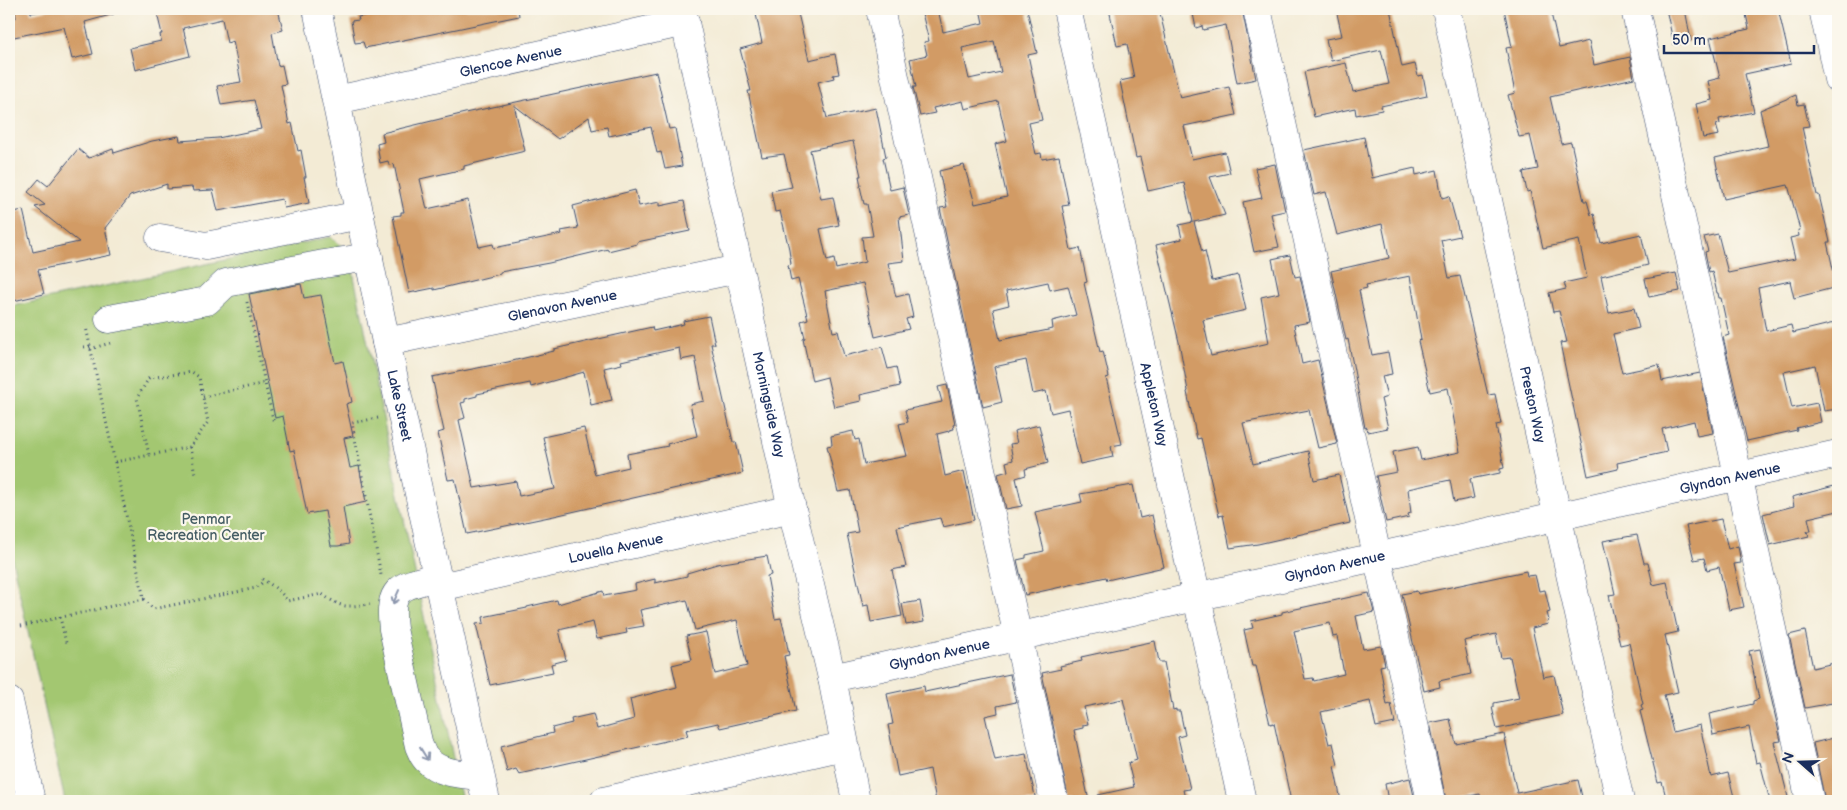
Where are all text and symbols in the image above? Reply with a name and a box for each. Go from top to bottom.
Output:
scale bar [1664,22,1814,54]
text: 50 m [1672,31,1706,50]
street label: Glencoe Avenue [458,42,564,81]
street label: Glenavon Avenue [506,286,618,326]
street label: Morningside Way [749,350,789,460]
street label: Appleton Way [1136,361,1172,449]
street label: Preston Way [1516,365,1549,445]
street label: Lake Street [383,368,416,443]
street label: Glyndon Avenue [1678,459,1782,498]
park label: Penmar Recreation Center [147,511,266,544]
street label: Louella Avenue [567,530,665,567]
street label: Glyndon Avenue [1283,547,1387,586]
one-way arrow [391,589,401,604]
street label: Glyndon Avenue [888,635,991,674]
north arrow [1774,738,1824,788]
one-way arrow [419,747,430,761]
text: N [1778,750,1798,766]

